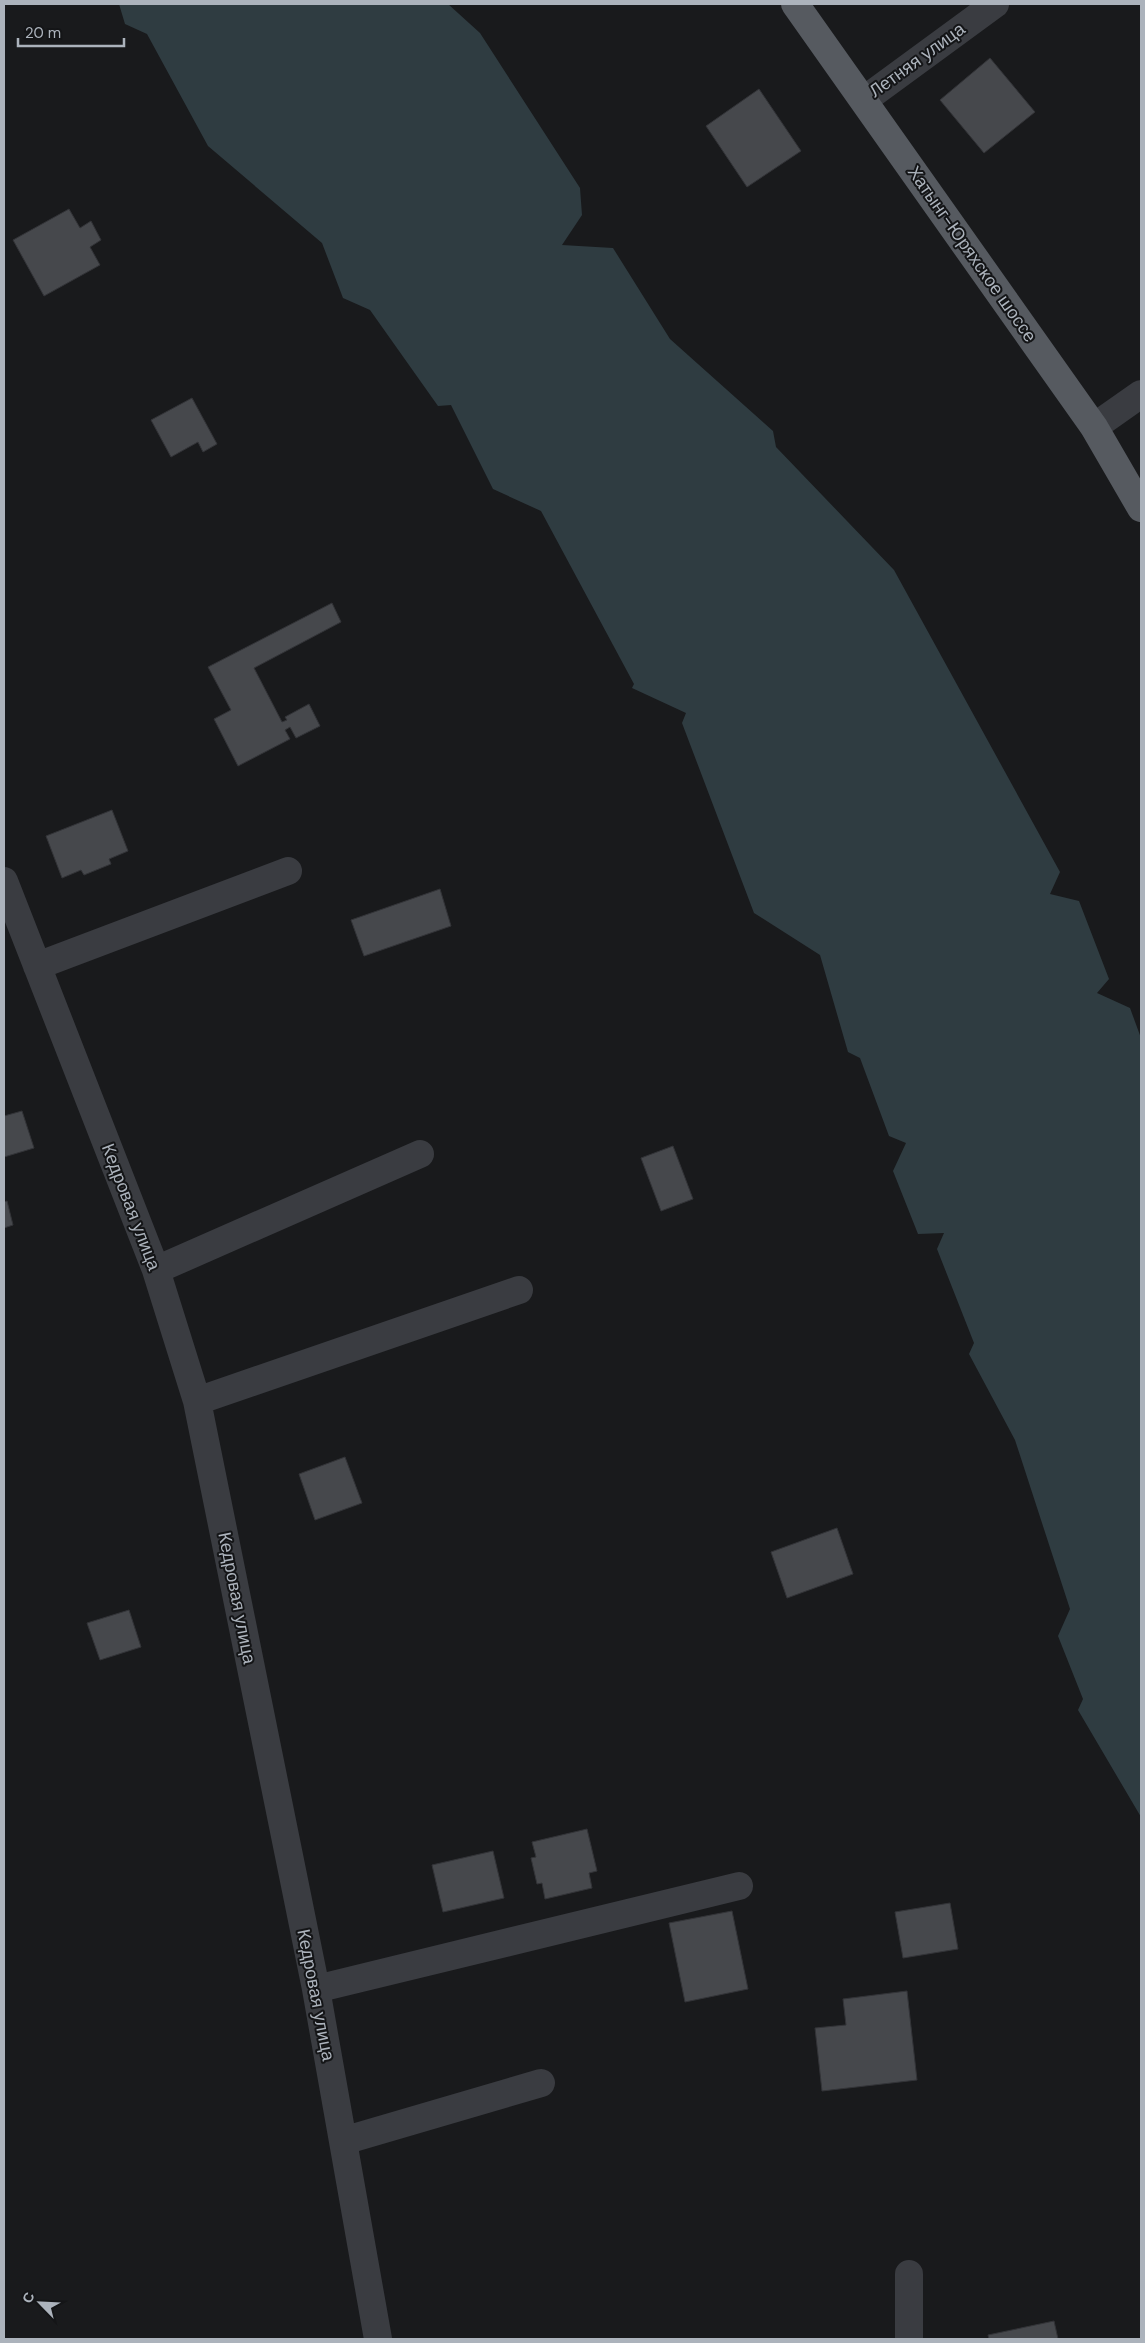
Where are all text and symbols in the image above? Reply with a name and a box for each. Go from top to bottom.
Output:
scale bar [18,15,124,47]
street label: Летняя улица [864,16,971,103]
text: 20 m [25,23,61,43]
street label: Хатынг-Юряхское шоссе [902,161,1042,347]
street label: Кедровая улица [96,1140,167,1275]
street label: Кедровая улица [212,1530,262,1667]
street label: Кедровая улица [291,1927,341,2064]
north arrow [15,2278,65,2328]
text: С [18,2289,38,2306]

